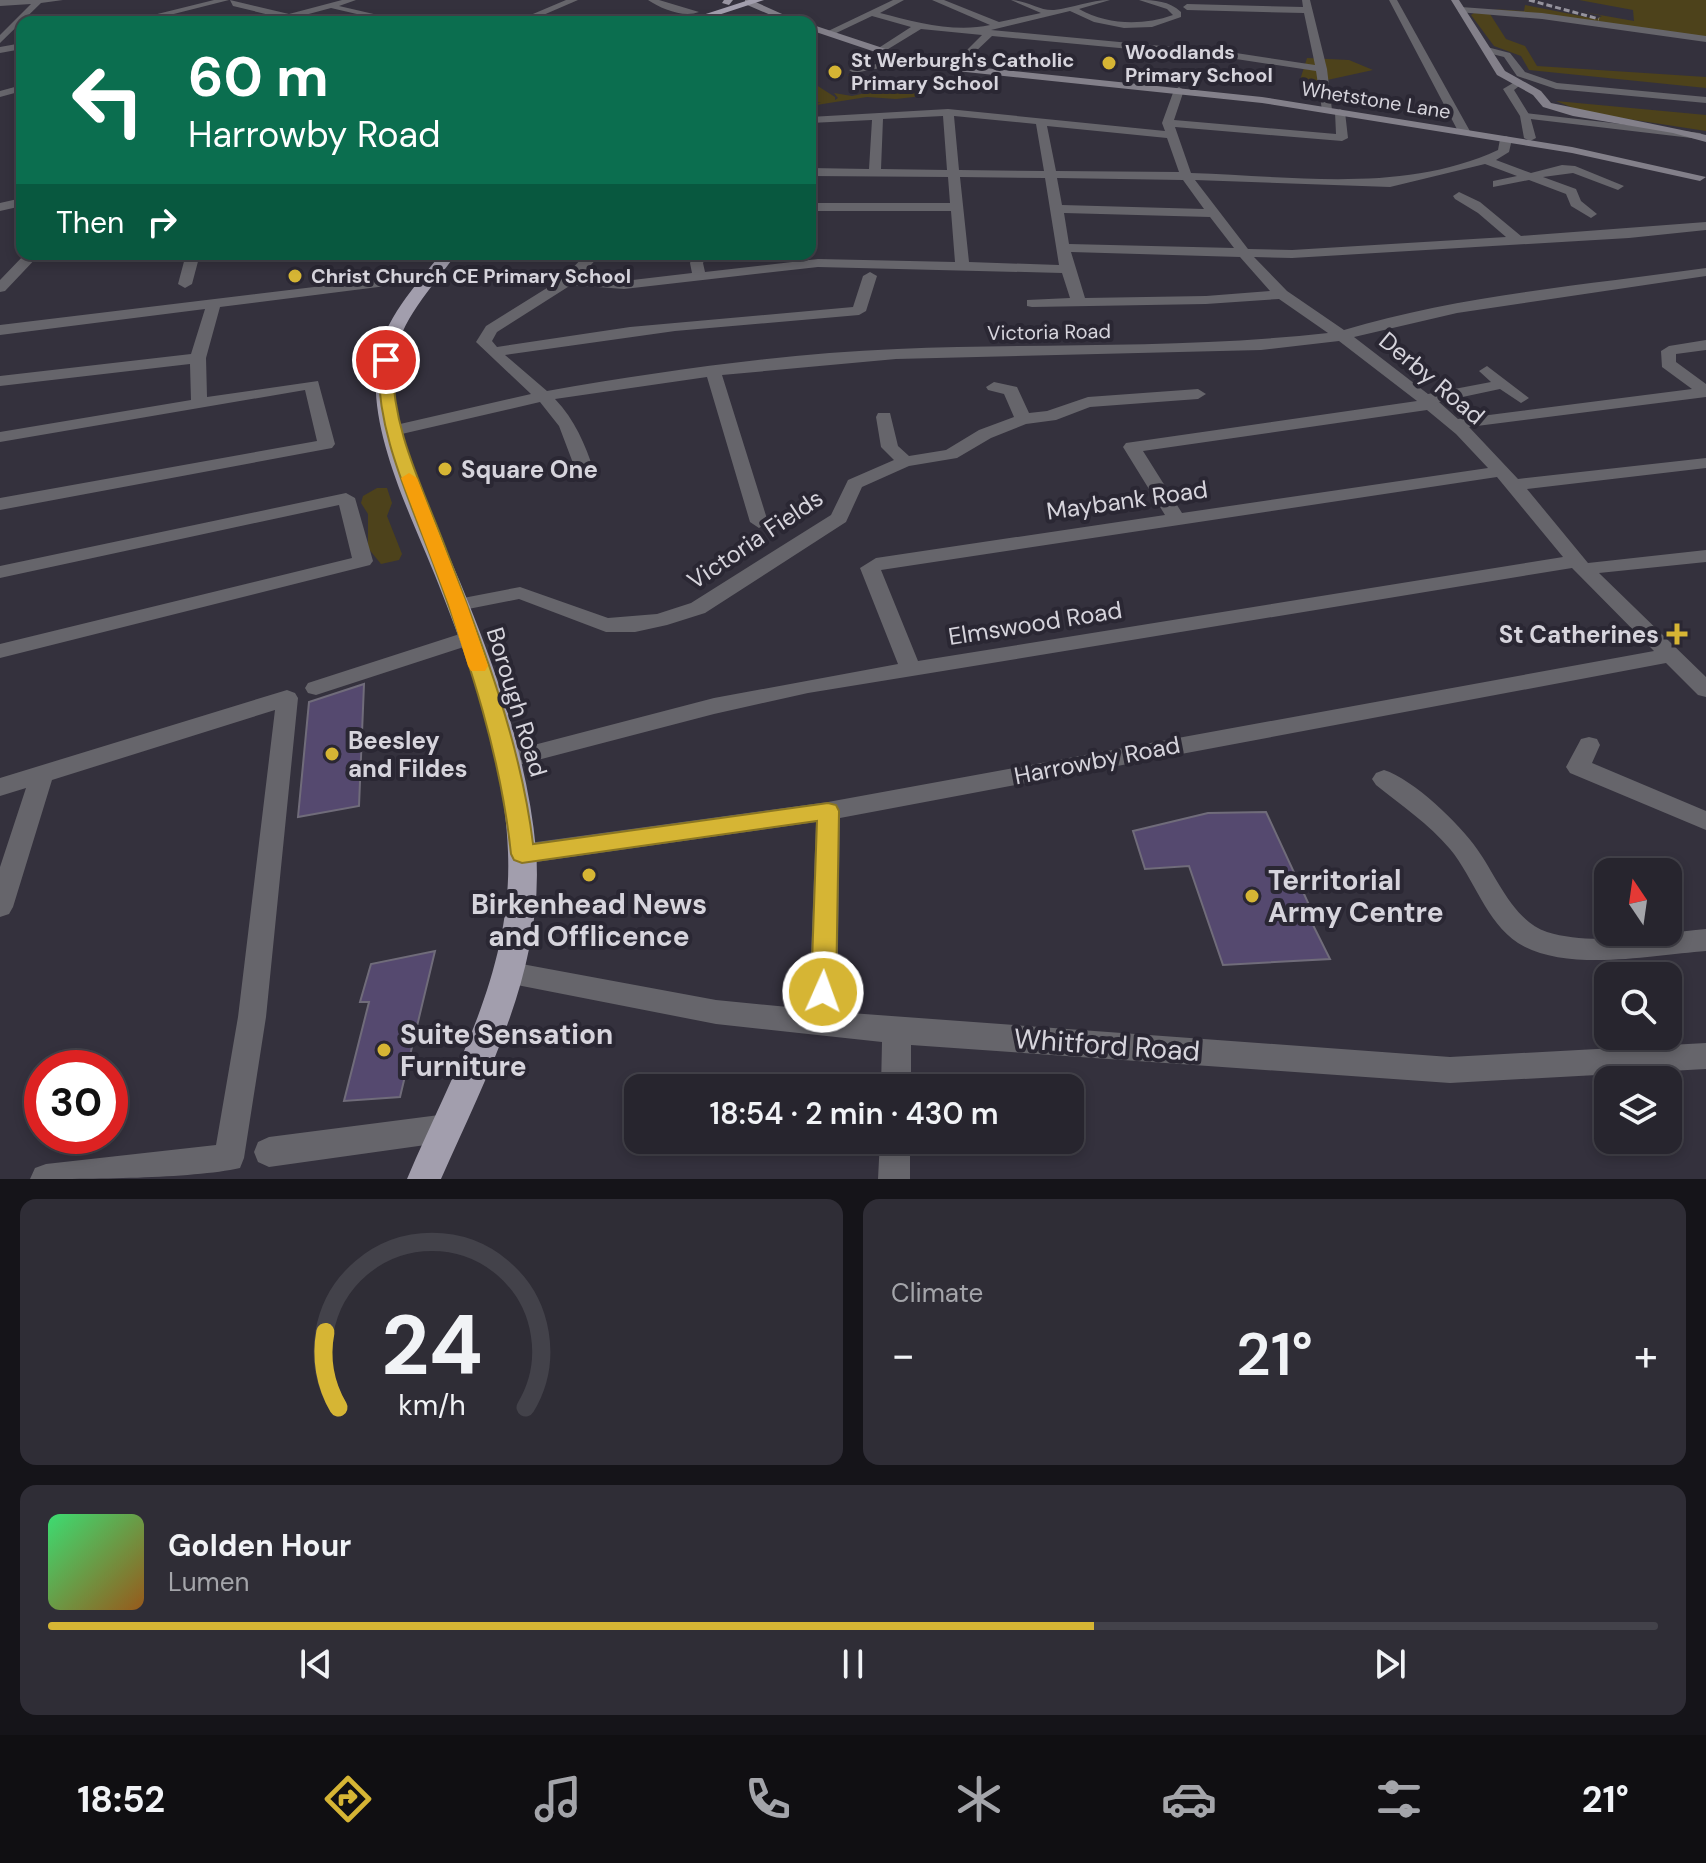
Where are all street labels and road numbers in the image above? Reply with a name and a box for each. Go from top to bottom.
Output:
street label: Whetstone Lane [1299,75,1453,125]
street label: Victoria Road [987,318,1111,346]
street label: Derby Road [1373,325,1491,431]
street label: Maybank Road [1044,473,1210,527]
street label: Victoria Fields [681,482,829,596]
street label: Elmswood Road [946,594,1124,652]
street label: Borough Road [480,624,554,780]
street label: Harrowby Road [1011,729,1183,791]
street label: Whitford Road [1013,1020,1201,1070]

